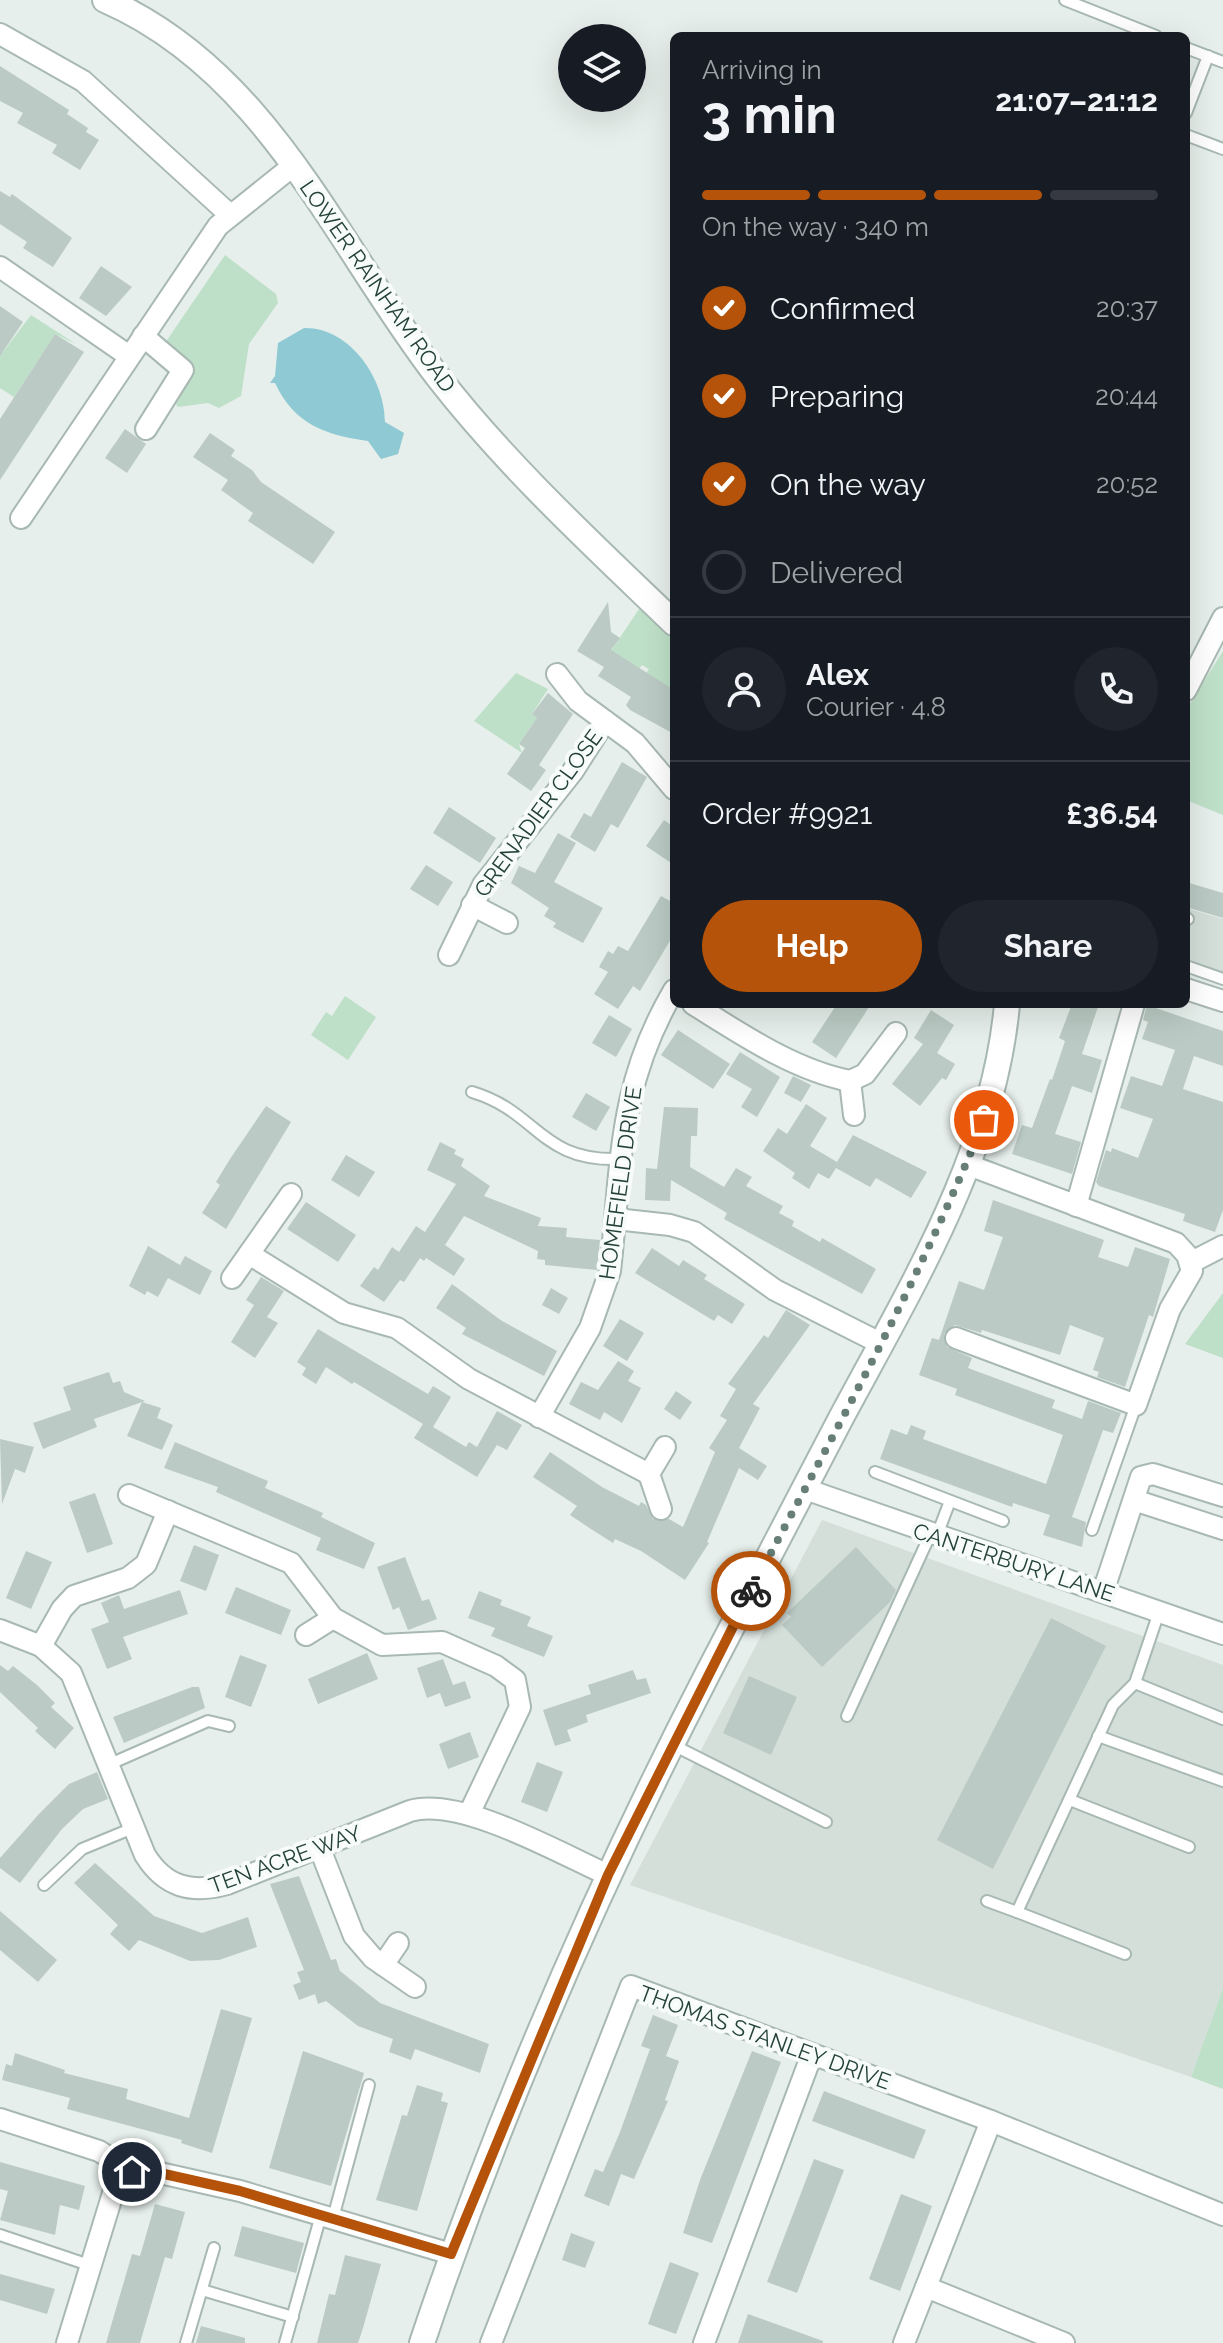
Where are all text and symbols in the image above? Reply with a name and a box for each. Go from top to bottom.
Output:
map controls [558,24,646,112]
button: layers [558,24,646,112]
text: Arriving in [702,55,822,85]
text: 21:07–21:12 [995,83,1158,118]
text: 3 min [702,84,837,145]
street label: LOWER RAINHAM ROAD [295,175,461,397]
text: On the way · 340 m [702,212,929,242]
icon: check [702,286,746,330]
text: Confirmed [770,291,915,326]
text: 20:37 [1096,293,1158,323]
icon: check [702,374,746,418]
text: Preparing [770,379,904,414]
text: 20:44 [1095,381,1158,411]
icon: check [702,462,746,506]
text: On the way [770,467,926,502]
text: 20:52 [1096,469,1158,499]
text: Delivered [770,555,903,590]
button: person [702,647,786,731]
button: phone [1074,647,1158,731]
text: Alex [806,657,869,692]
text: Courier · 4.8 [806,692,946,722]
street label: GRENADIER CLOSE [469,724,607,902]
text: Order #9921 [702,796,872,831]
text: £36.54 [1066,796,1158,831]
button: Help [702,900,922,992]
button: Share [938,900,1158,992]
street label: HOMEFIELD DRIVE [594,1084,646,1282]
pin [950,1086,1018,1154]
icon: bag [962,1098,1006,1142]
street label: CANTERBURY LANE [910,1517,1118,1607]
courier [711,1551,791,1631]
icon: bike [729,1569,773,1613]
street label: TEN ACRE WAY [205,1819,365,1899]
street label: THOMAS STANLEY DRIVE [636,1979,894,2095]
pin [98,2138,166,2206]
icon: home [110,2150,154,2194]

